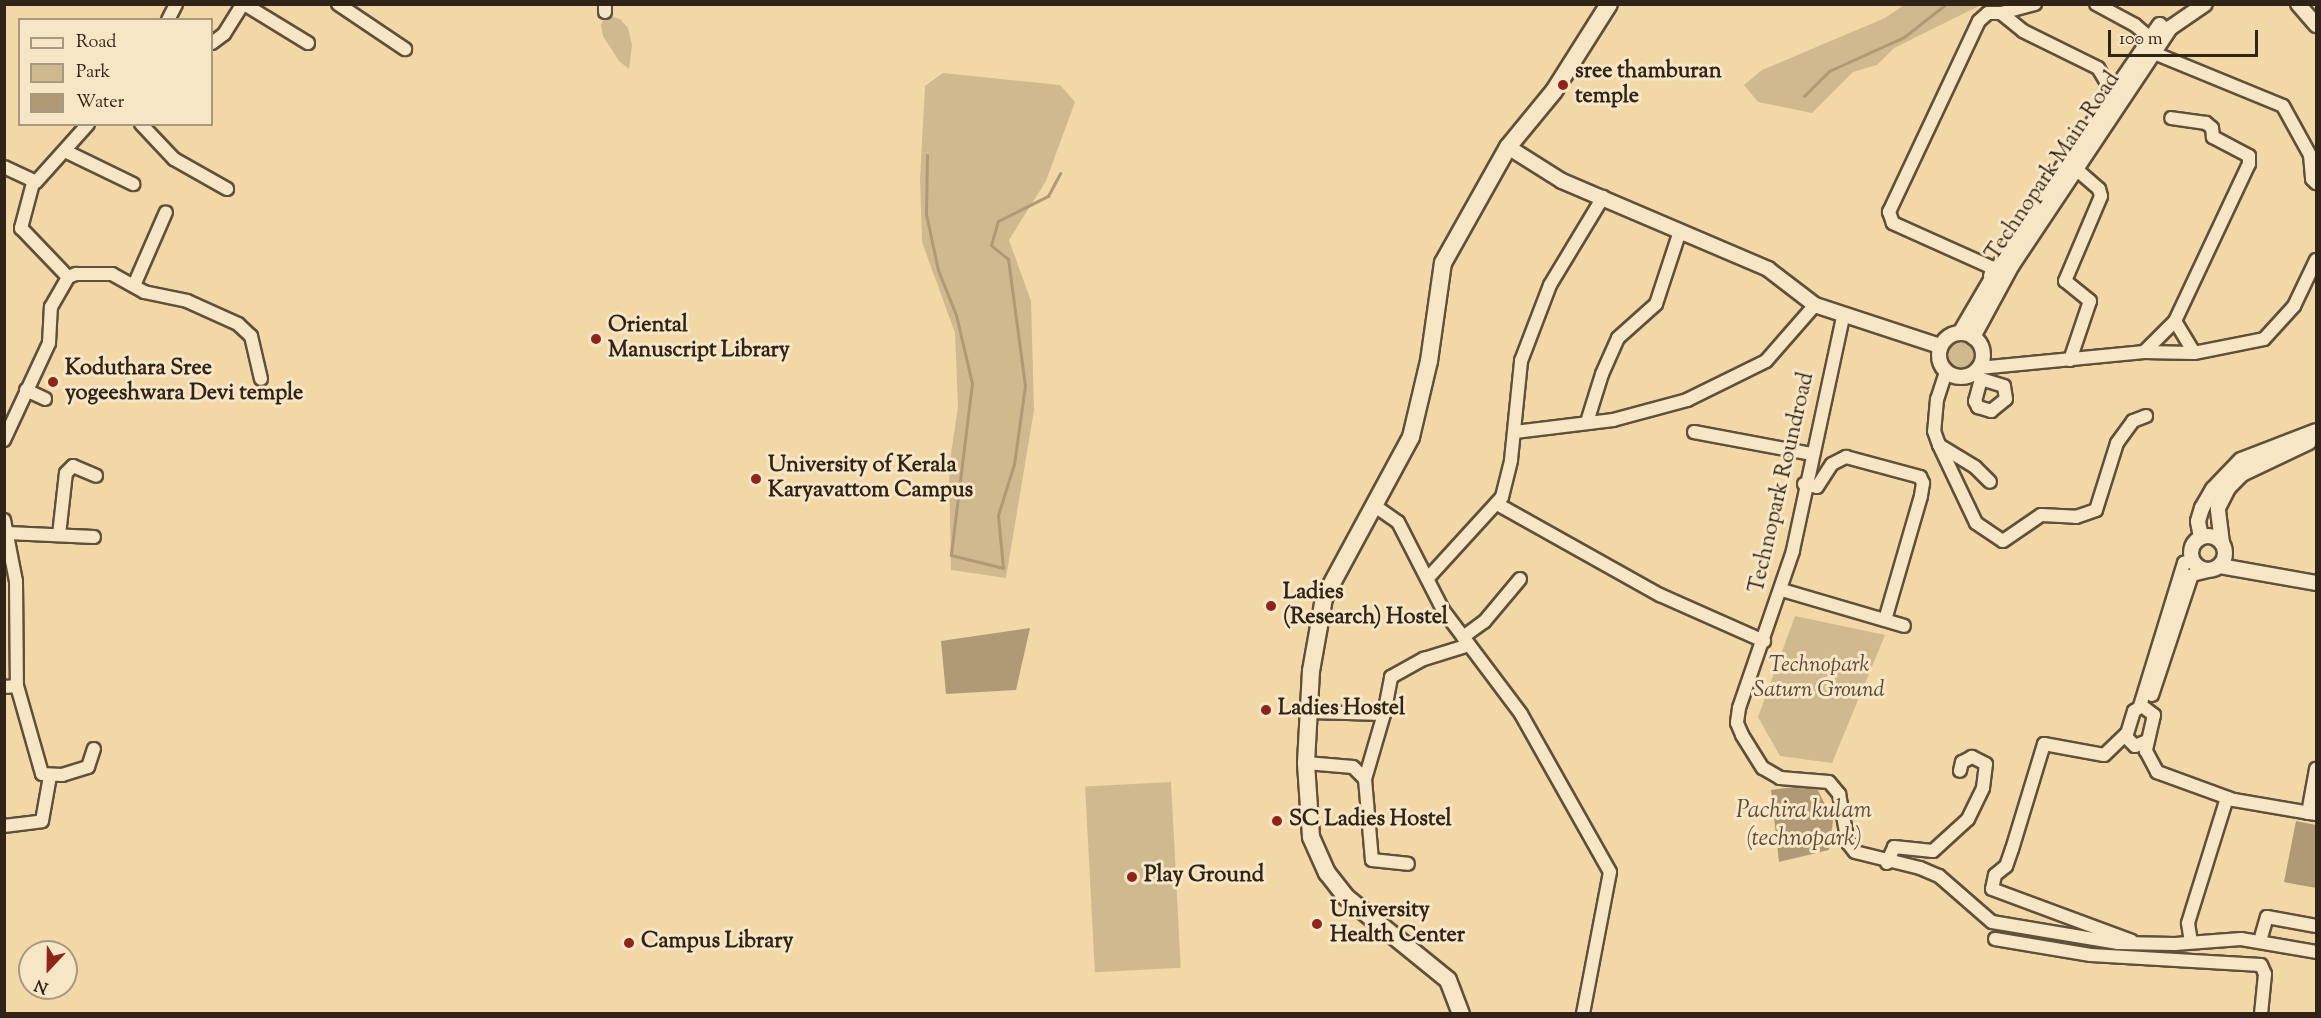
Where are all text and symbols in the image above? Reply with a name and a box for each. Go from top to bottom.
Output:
legend [18,18,213,126]
scale bar [2111,18,2261,56]
text: 100 m [2119,27,2163,53]
text: Road [76,30,116,56]
place label: sree thamburan temple [1575,59,1722,110]
text: Park [76,60,110,86]
street label: Technopark Main Road [1981,68,2127,266]
marker: sree thamburan temple [1556,78,1570,92]
text: Water [76,90,124,116]
place label: Oriental Manuscript Library [608,313,790,364]
marker: Oriental Manuscript Library [589,332,603,346]
place label: Koduthara Sree yogeeshwara Devi temple [65,356,303,408]
street label: Technopark Roundroad [1745,370,1821,596]
marker: Koduthara Sree yogeeshwara Devi temple [46,375,60,389]
place label: University of Kerala Karyavattom Campus [768,453,973,505]
marker: University of Kerala Karyavattom Campus [749,472,763,486]
place label: Ladies (Research) Hostel [1283,580,1448,632]
marker: Ladies (Research) Hostel [1264,599,1278,613]
park label: Technopark Saturn Ground [1753,653,1885,704]
place label: Ladies Hostel [1278,697,1405,723]
marker: Ladies Hostel [1259,703,1273,717]
water label: Pachira kulam (technopark) [1736,798,1872,854]
place label: SC Ladies Hostel [1289,808,1452,834]
marker: SC Ladies Hostel [1270,814,1284,828]
place label: Play Ground [1144,864,1264,890]
marker: Play Ground [1125,870,1139,884]
place label: University Health Center [1330,898,1465,950]
marker: University Health Center [1308,915,1326,933]
place label: Campus Library [641,930,793,956]
marker: Campus Library [622,936,636,950]
north arrow [18,940,78,1000]
text: N [32,972,52,998]

